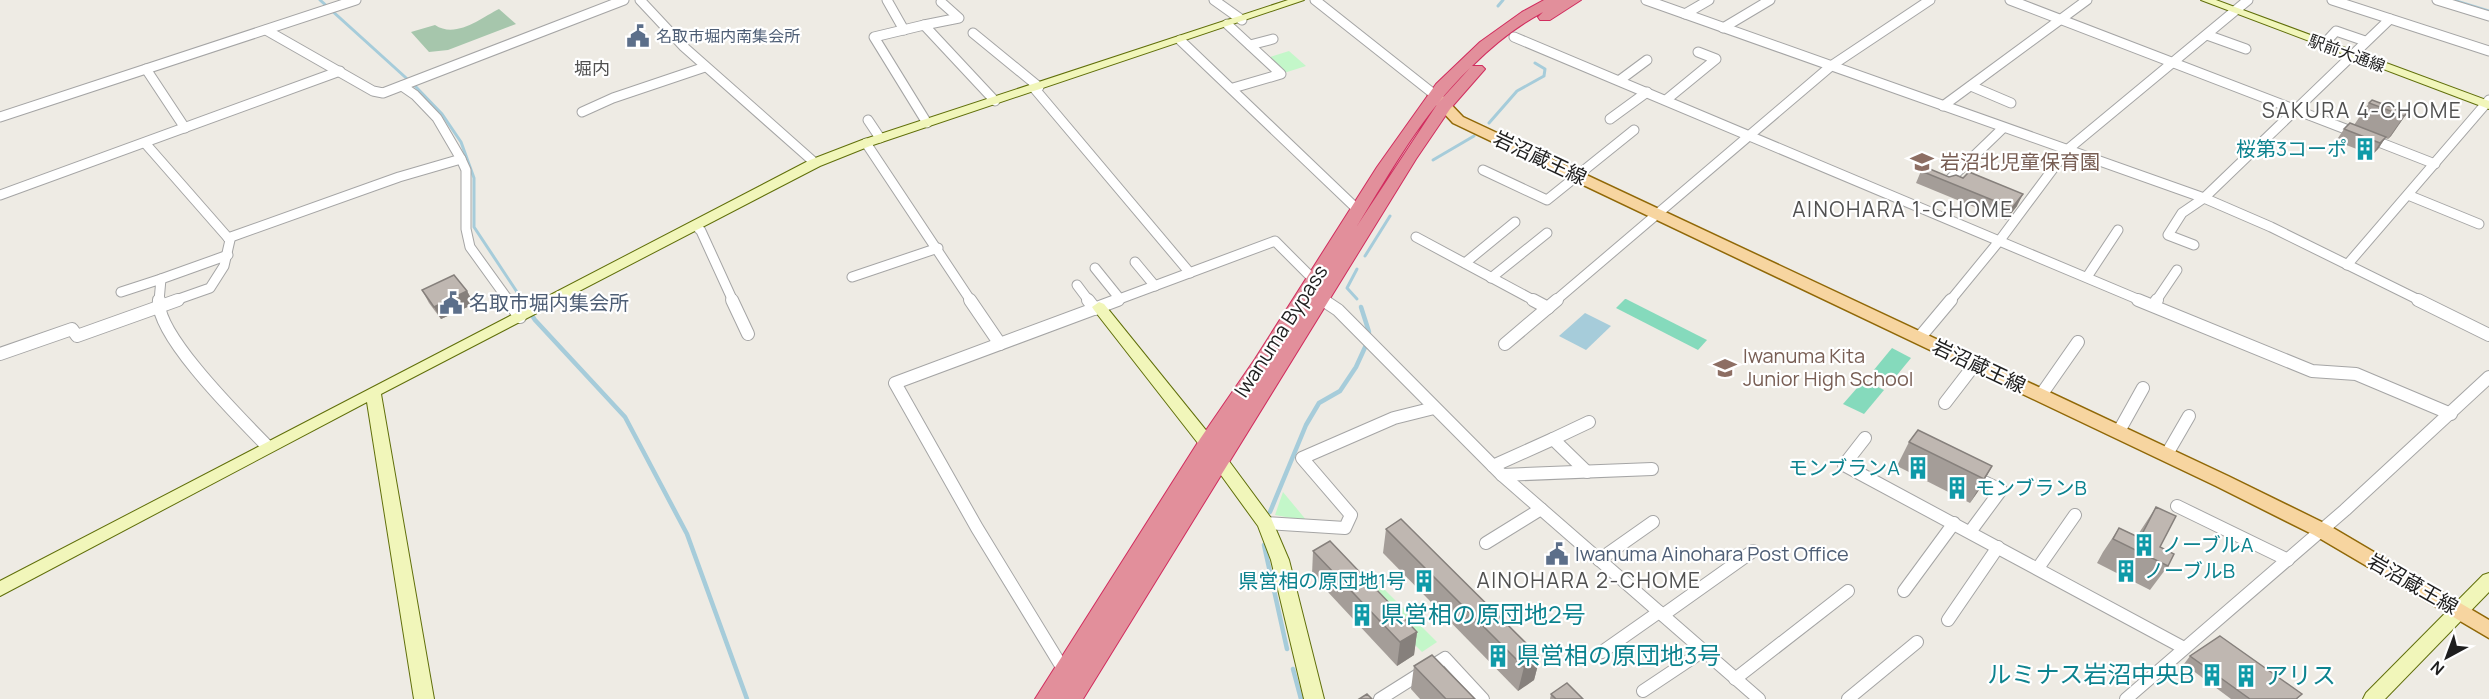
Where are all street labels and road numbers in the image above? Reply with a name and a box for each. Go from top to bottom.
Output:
street label: 駅前大通線 [2306,29,2388,77]
street label: 岩沼蔵王線 [1489,124,1591,191]
street label: Iwanuma Bypass [1228,259,1334,402]
street label: 岩沼蔵王線 [1928,332,2030,399]
street label: 岩沼蔵王線 [2363,547,2463,620]

